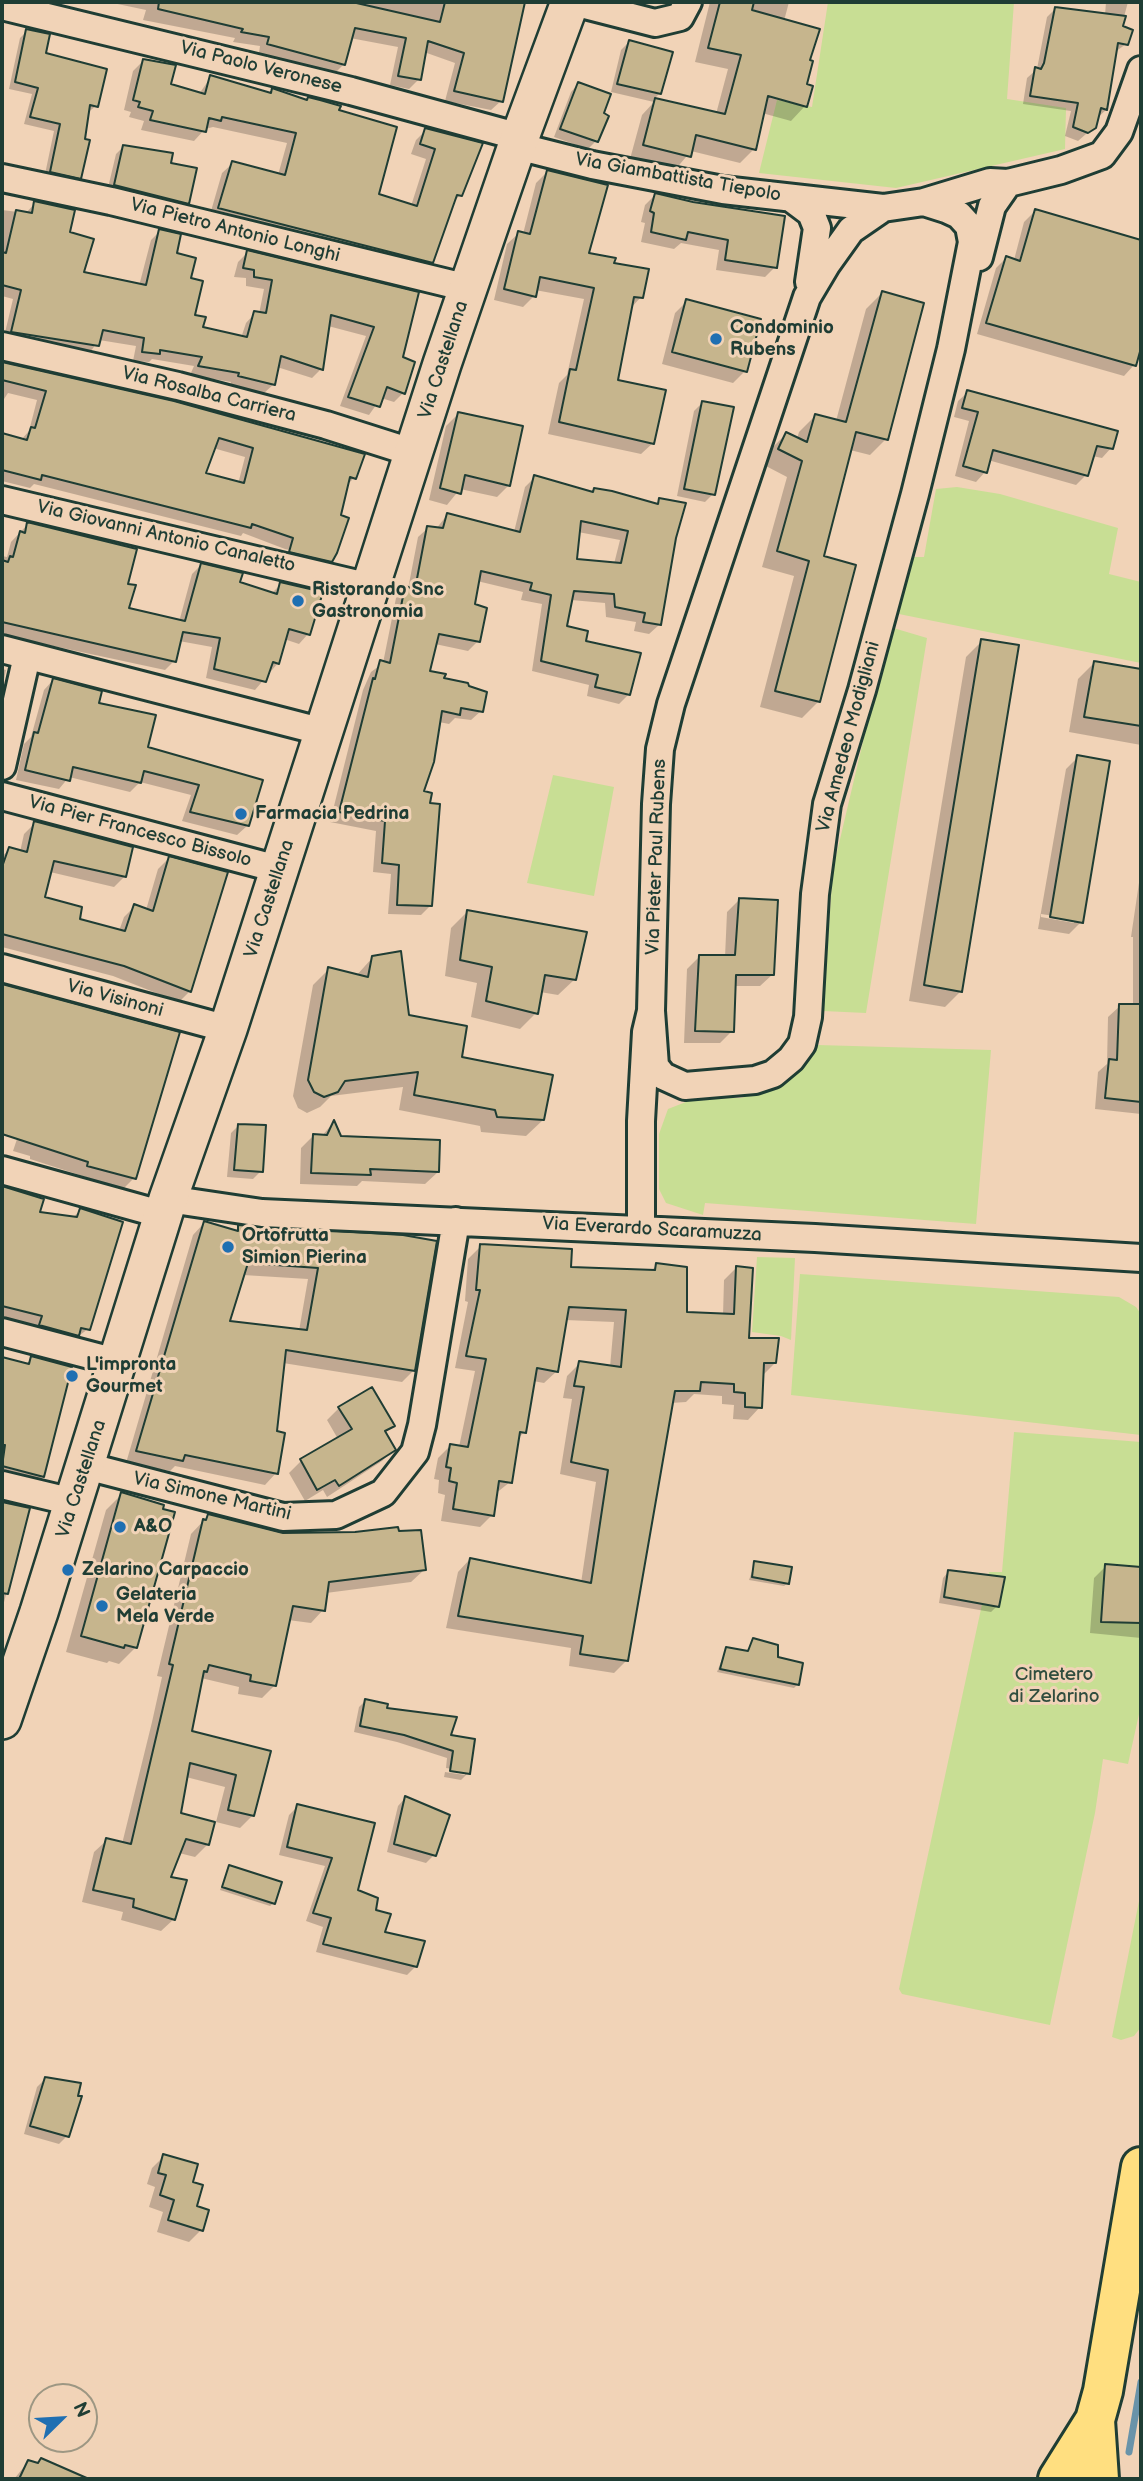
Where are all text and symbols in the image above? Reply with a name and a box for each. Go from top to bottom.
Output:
street label: Via Paolo Veronese [178,37,344,99]
street label: Via Giambattista Tiepolo [573,149,783,207]
street label: Via Pietro Antonio Longhi [128,194,342,268]
street label: Via Castellana [414,298,474,422]
place label: Condominio Rubens [730,317,834,361]
marker: Condominio Rubens [708,331,724,347]
street label: Via Rosalba Carriera [120,362,298,428]
street label: Via Giovanni Antonio Canaletto [35,496,297,578]
place label: Ristorando Snc Gastronomia [312,579,444,623]
marker: Ristorando Snc Gastronomia [290,593,306,609]
street label: Via Amedeo Modigliani [813,639,885,835]
street label: Via Pieter Paul Rubens [642,758,672,956]
street label: Via Pier Francesco Bissolo [26,791,254,873]
place label: Farmacia Pedrina [255,803,409,825]
marker: Farmacia Pedrina [233,806,249,822]
street label: Via Castellana [240,837,300,961]
street label: Via Visinoni [64,975,166,1023]
street label: Via Everardo Scaramuzza [542,1213,762,1247]
place label: Ortofrutta Simion Pierina [242,1225,367,1269]
marker: Ortofrutta Simion Pierina [220,1239,236,1255]
place label: L'impronta Gourmet [86,1354,176,1398]
marker: L'impronta Gourmet [64,1368,80,1384]
street label: Via Castellana [52,1417,112,1541]
street label: Via Simone Martini [131,1468,293,1526]
place label: A&O [134,1516,172,1538]
marker: A&O [112,1519,128,1535]
place label: Zelarino Carpaccio [82,1559,249,1581]
marker: Zelarino Carpaccio [60,1562,76,1578]
place label: Gelateria Mela Verde [116,1584,214,1628]
marker: Gelateria Mela Verde [94,1598,110,1614]
park label: Cimetero di Zelarino [1008,1664,1100,1708]
north arrow [28,2383,98,2453]
text: N [67,2399,94,2421]

